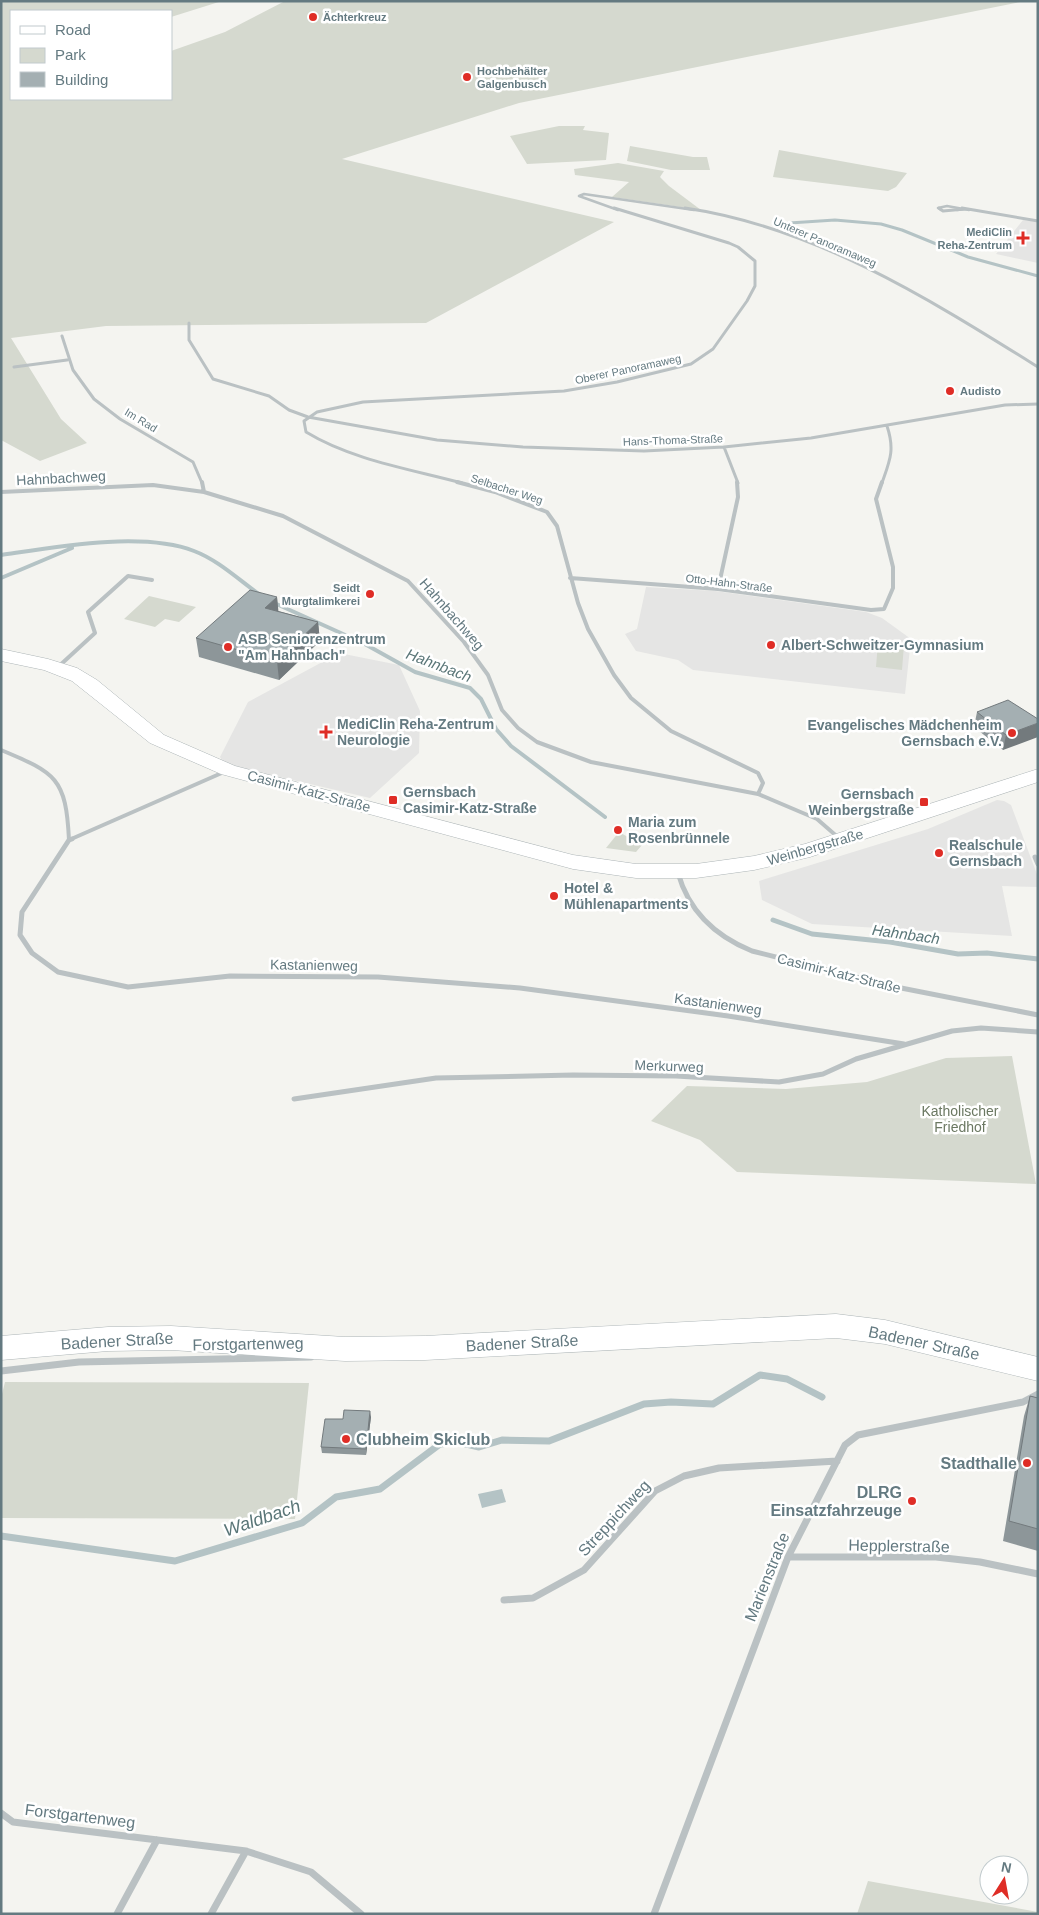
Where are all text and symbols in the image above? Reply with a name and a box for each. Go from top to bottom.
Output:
legend [10,10,172,100]
marker: Ächterkreuz [307,11,319,23]
place label: Ächterkreuz [323,11,387,23]
text: Road [55,21,91,38]
text: Park [55,46,86,63]
place label: Hochbehälter Galgenbusch [477,65,548,90]
text: Building [55,71,108,88]
marker: Hochbehälter Galgenbusch [461,71,473,83]
street label: Unterer Panoramaweg [772,215,878,269]
place label: MediClin Reha-Zentrum [937,226,1012,251]
marker: MediClin Reha-Zentrum [1016,231,1030,245]
street label: Oberer Panoramaweg [574,352,682,386]
marker: Audisto [944,385,956,397]
place label: Audisto [960,385,1001,397]
street label: Im Rad [123,406,159,434]
street label: Hans-Thoma-Straße [623,432,723,448]
street label: Hahnbachweg [16,468,106,488]
street label: Selbacher Weg [469,472,545,506]
street label: Otto-Hahn-Straße [685,572,773,594]
street label: Hahnbachweg [417,575,487,653]
place label: Seidt Murgtalimkerei [282,582,360,607]
marker: Seidt Murgtalimkerei [364,588,376,600]
place label: ASB Seniorenzentrum "Am Hahnbach" [238,631,386,663]
place label: Albert-Schweitzer-Gymnasium [781,637,984,653]
marker: Albert-Schweitzer-Gymnasium [765,639,777,651]
marker: ASB Seniorenzentrum "Am Hahnbach" [222,641,234,653]
water label: Hahnbach [404,645,474,685]
place label: MediClin Reha-Zentrum Neurologie [337,716,494,748]
place label: Evangelisches Mädchenheim Gernsbach e.V. [807,717,1002,749]
marker: MediClin Reha-Zentrum Neurologie [319,725,333,739]
marker: Evangelisches Mädchenheim Gernsbach e.V. [1006,727,1018,739]
street label: Casimir-Katz-Straße [246,767,373,815]
place label: Gernsbach Casimir-Katz-Straße [403,784,537,816]
place label: Gernsbach Weinbergstraße [808,786,914,818]
marker: Gernsbach Casimir-Katz-Straße [387,794,399,806]
marker: Gernsbach Weinbergstraße [918,796,930,808]
place label: Maria zum Rosenbrünnele [628,814,730,846]
marker: Maria zum Rosenbrünnele [612,824,624,836]
street label: Weinbergstraße [765,826,865,868]
place label: Realschule Gernsbach [949,837,1023,869]
marker: Realschule Gernsbach [933,847,945,859]
place label: Hotel & Mühlenapartments [564,880,689,912]
marker: Hotel & Mühlenapartments [548,890,560,902]
water label: Hahnbach [871,921,941,947]
street label: Casimir-Katz-Straße [776,950,903,996]
street label: Kastanienweg [270,956,358,974]
street label: Kastanienweg [673,990,763,1018]
street label: Merkurweg [634,1057,704,1075]
park label: Katholischer Friedhof [921,1103,999,1135]
street label: Badener Straße [867,1323,981,1363]
street label: Badener Straße [60,1330,174,1352]
street label: Badener Straße [465,1332,579,1354]
street label: Forstgartenweg [192,1335,304,1353]
place label: Clubheim Skiclub [356,1431,490,1448]
marker: Clubheim Skiclub [340,1433,352,1445]
place label: Stadthalle [941,1455,1017,1472]
marker: Stadthalle [1021,1457,1033,1469]
street label: Streppichweg [575,1477,653,1559]
place label: DLRG Einsatzfahrzeuge [770,1484,902,1519]
marker: DLRG Einsatzfahrzeuge [906,1495,918,1507]
water label: Waldbach [221,1496,303,1540]
street label: Marienstraße [741,1530,793,1624]
street label: Hepplerstraße [848,1537,950,1555]
street label: Forstgartenweg [24,1801,136,1831]
north arrow [979,1855,1029,1905]
text: N [1000,1858,1013,1876]

